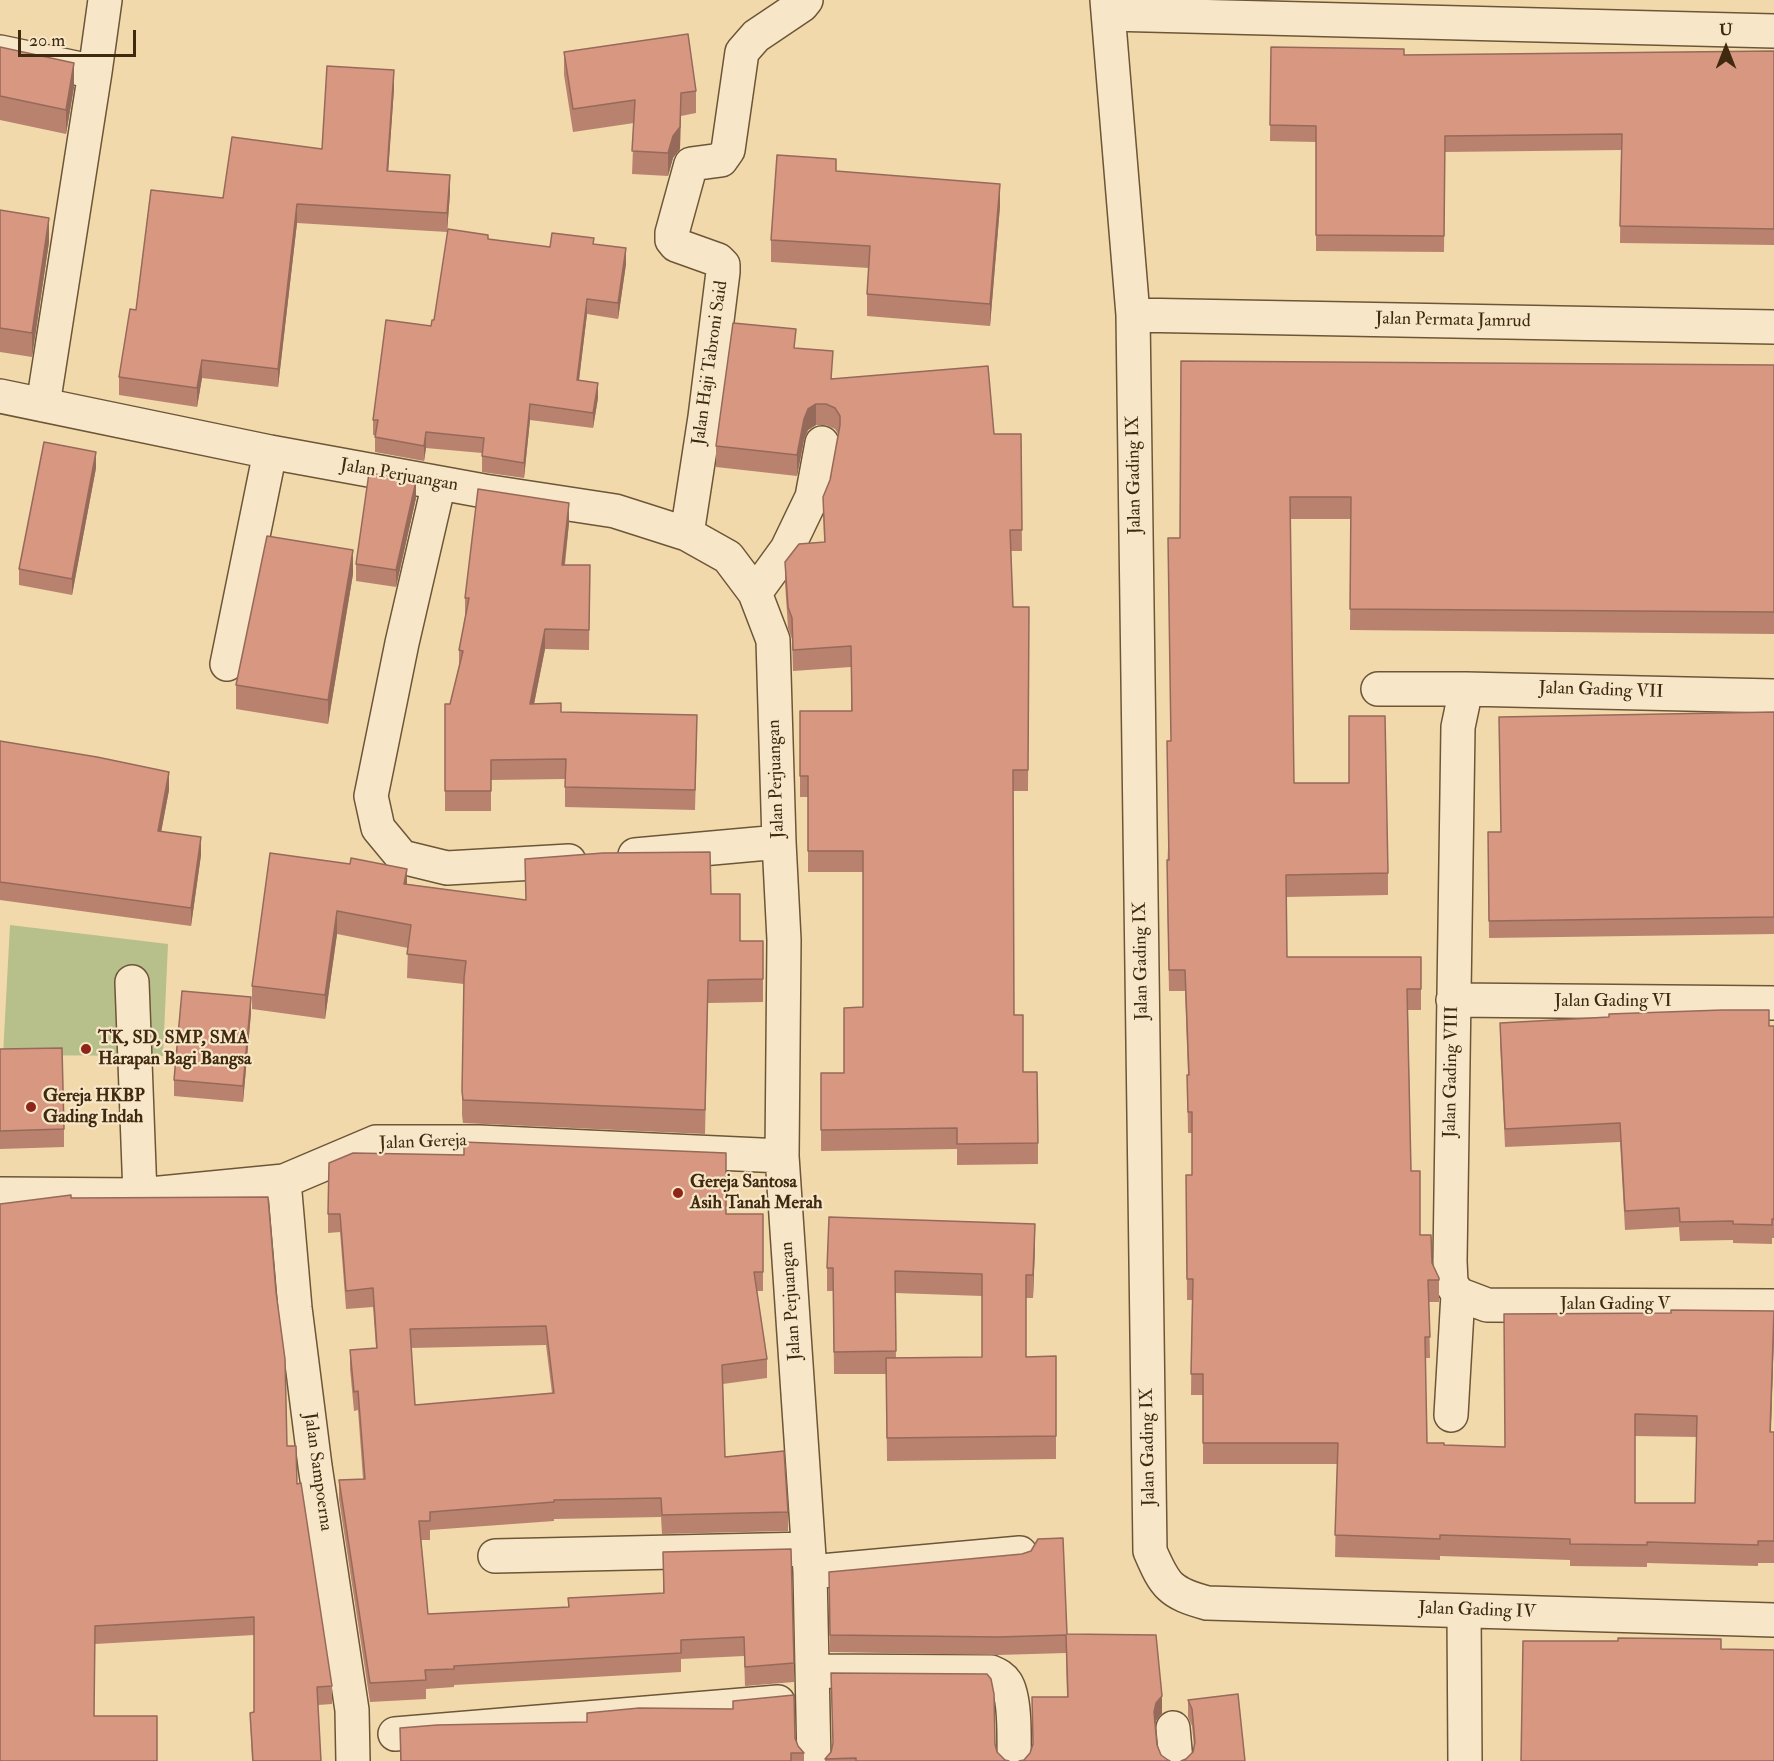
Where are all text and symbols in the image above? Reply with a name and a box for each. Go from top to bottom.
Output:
scale bar [21,18,140,56]
north arrow [1696,18,1756,78]
text: U [1719,20,1733,40]
text: 20 m [29,29,65,52]
street label: Jalan Haji Tabroni Said [689,279,733,447]
street label: Jalan Permata Jamrud [1375,309,1531,333]
street label: Jalan Gading IX [1123,415,1147,535]
street label: Jalan Perjuangan [338,455,460,497]
street label: Jalan Gading VII [1538,678,1664,704]
street label: Jalan Perjuangan [764,719,790,839]
street label: Jalan Gading IX [1130,901,1154,1021]
street label: Jalan Gading VI [1554,991,1672,1013]
street label: Jalan Gading VIII [1440,1006,1464,1138]
place label: TK, SD, SMP, SMA Harapan Bagi Bangsa [98,1028,251,1070]
marker: TK, SD, SMP, SMA Harapan Bagi Bangsa [79,1042,93,1056]
place label: Gereja HKBP Gading Indah [43,1086,145,1128]
marker: Gereja HKBP Gading Indah [24,1100,38,1114]
street label: Jalan Gereja [379,1131,467,1155]
place label: Gereja Santosa Asih Tanah Merah [690,1172,822,1214]
marker: Gereja Santosa Asih Tanah Merah [671,1186,685,1200]
street label: Jalan Perjuangan [777,1241,807,1361]
street label: Jalan Gading V [1560,1294,1670,1316]
street label: Jalan Gading IX [1137,1387,1161,1507]
street label: Jalan Sampoerna [298,1411,336,1533]
street label: Jalan Gading IV [1418,1598,1536,1624]

